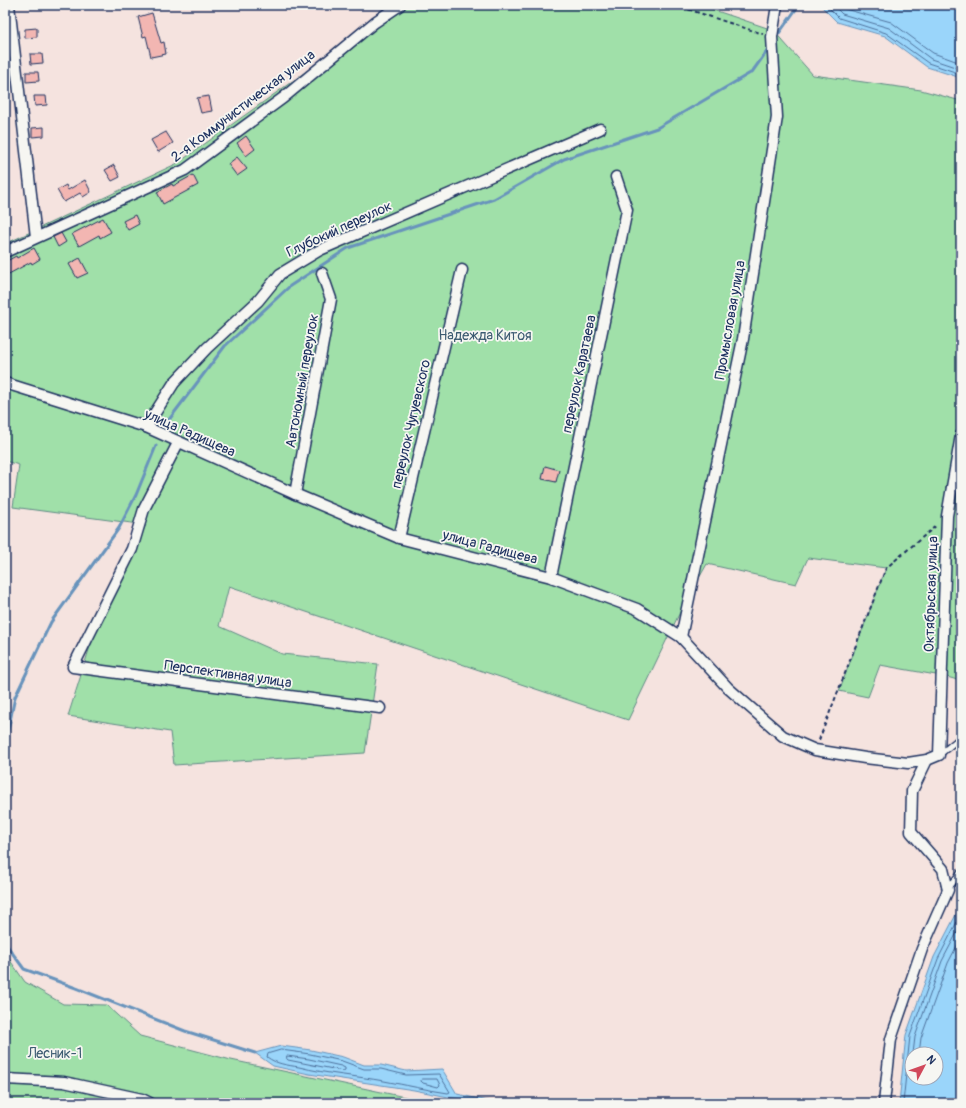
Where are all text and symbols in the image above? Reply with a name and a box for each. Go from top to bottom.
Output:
street label: 2-я Коммунистическая улица [168,46,318,166]
street label: Глубокий переулок [284,197,394,261]
street label: Промысловая улица [711,259,749,381]
street label: Автономный переулок [282,313,322,449]
street label: переулок Каратаева [558,313,600,435]
park label: Надежда Китоя [439,327,531,344]
street label: переулок Чугуевского [388,357,434,490]
street label: улица Радищева [141,405,238,461]
street label: улица Радищева [440,526,539,568]
street label: Октябрьская улица [920,536,942,652]
street label: Перспективная улица [163,657,293,691]
park label: Лесник-1 [27,1045,82,1062]
north arrow [904,1046,944,1086]
text: N [924,1053,939,1067]

